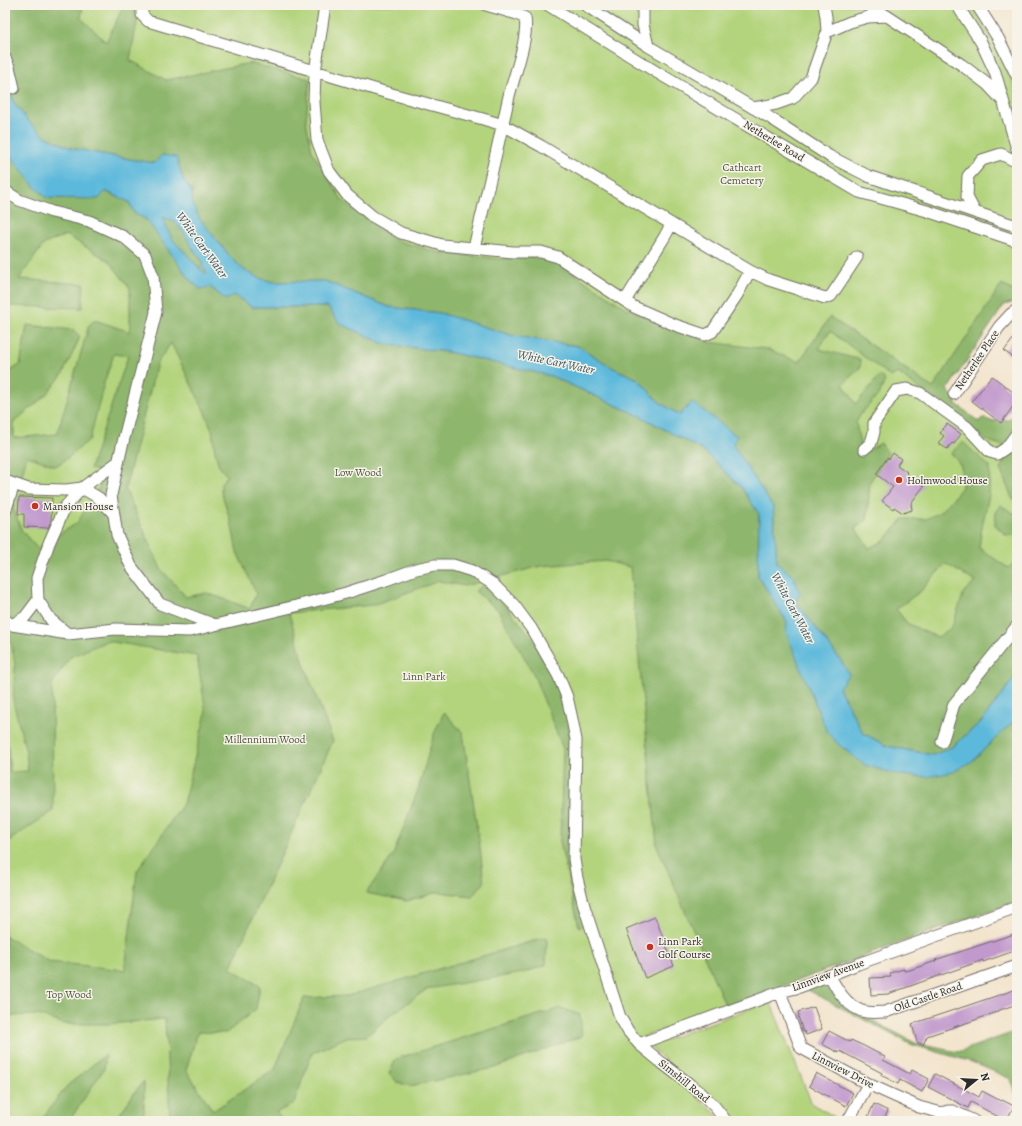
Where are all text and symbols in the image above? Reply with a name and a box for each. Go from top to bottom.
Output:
street label: Netherlee Road [741,117,807,165]
park label: Cathcart Cemetery [720,160,764,188]
water label: White Cart Water [172,209,232,282]
street label: Netherlee Place [951,327,1003,393]
water label: White Cart Water [516,346,597,378]
park label: Low Wood [334,465,382,480]
place label: Holmwood House [907,473,988,488]
marker: Holmwood House [894,475,904,485]
place label: Mansion House [43,499,113,514]
marker: Mansion House [30,501,40,511]
water label: White Cart Water [768,570,819,647]
park label: Linn Park [402,669,446,684]
park label: Millennium Wood [224,732,306,747]
place label: Linn Park Golf Course [658,934,711,962]
marker: Linn Park Golf Course [645,942,655,952]
street label: Linnview Avenue [790,955,866,995]
street label: Old Castle Road [892,978,964,1016]
park label: Top Wood [46,987,92,1002]
street label: Linnview Drive [809,1048,877,1092]
street label: Simshill Road [655,1056,713,1106]
north arrow [956,1060,996,1100]
text: N [977,1071,993,1083]

